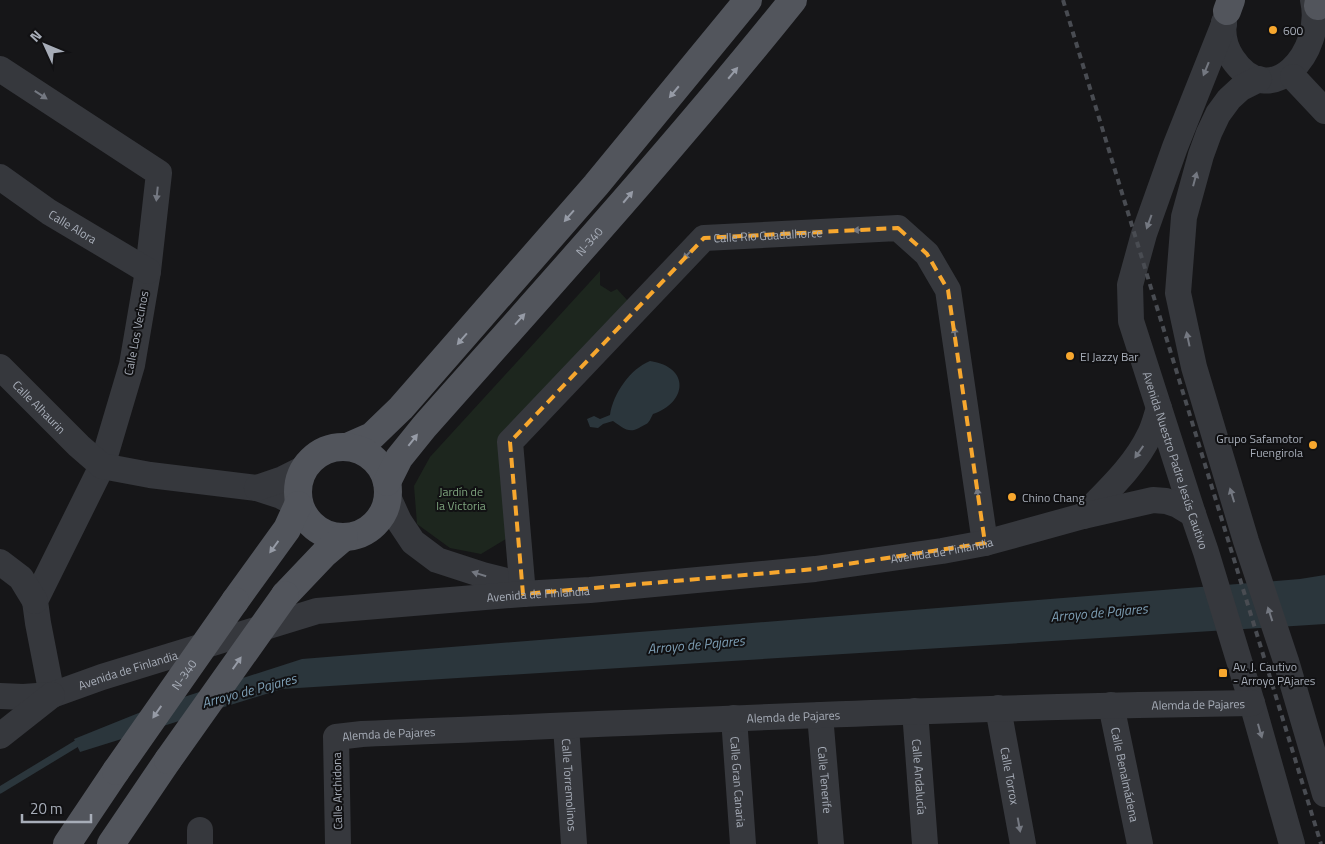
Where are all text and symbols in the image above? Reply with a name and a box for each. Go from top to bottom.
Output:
north arrow [20,20,70,70]
place label: 600 [1283,21,1303,40]
marker: 600 [1267,24,1279,36]
text: N [24,25,46,46]
one-way arrow [1202,62,1209,77]
one-way arrow [728,67,739,80]
one-way arrow [668,85,679,98]
one-way arrow [34,91,48,100]
one-way arrow [1191,171,1199,186]
one-way arrow [153,186,161,202]
one-way arrow [623,191,634,204]
street label: Calle Alora [45,204,101,248]
one-way arrow [563,210,575,222]
one-way arrow [1145,214,1152,229]
street label: N-340 [571,222,607,260]
street label: Calle Rio Guadalhorce [713,222,823,247]
one-way arrow [852,227,868,235]
one-way arrow [682,248,694,260]
street label: Calle Los Vecinos [118,289,154,377]
one-way arrow [514,313,526,325]
one-way arrow [950,326,958,342]
one-way arrow [1184,331,1192,346]
one-way arrow [456,332,468,344]
place label: El Jazzy Bar [1080,347,1138,366]
marker: El Jazzy Bar [1064,350,1076,362]
street label: Avenida Nuestro Padre Jesús Cautivo [1138,369,1214,552]
street label: Calle Alhaurin [9,376,71,438]
place label: Grupo Safamotor Fuengirola [1216,429,1303,462]
one-way arrow [407,434,418,447]
marker: Grupo Safamotor Fuengirola [1307,439,1319,451]
one-way arrow [1134,445,1144,459]
park label: Jardín de la Victoria [436,482,486,515]
one-way arrow [974,486,982,502]
one-way arrow [1228,487,1236,502]
place label: Chino Chang [1022,488,1085,507]
marker: Chino Chang [1006,491,1018,503]
street label: Avenida de Finlandia [889,532,995,568]
one-way arrow [269,540,279,554]
one-way arrow [472,569,487,577]
street label: Avenida de Finlandia [486,581,590,606]
water label: Arroyo de Pajares [1050,597,1149,627]
one-way arrow [1266,607,1274,622]
water label: Arroyo de Pajares [647,629,746,659]
street label: Avenida de Finlandia [75,645,180,694]
street label: N-340 [166,655,201,694]
one-way arrow [231,657,242,670]
place label: Av. J. Cautivo - Arroyo PAjares [1233,657,1316,690]
water label: Arroyo de Pajares [199,667,300,713]
marker: Av. J. Cautivo - Arroyo PAjares [1217,667,1229,679]
street label: Alemda de Pajares [1151,694,1246,714]
one-way arrow [152,705,162,719]
street label: Alemda de Pajares [746,705,841,727]
street label: Alemda de Pajares [341,721,436,746]
one-way arrow [1256,723,1264,738]
street label: Calle Benalmádena [1106,725,1145,824]
street label: Calle Gran Canaria [726,736,751,828]
street label: Calle Torremolinos [557,738,583,832]
street label: Calle Andalucía [908,738,932,815]
street label: Calle Tenerife [813,745,838,814]
street label: Calle Torrox [996,746,1025,807]
street label: Calle Archidona [327,752,347,830]
scale bar [22,792,91,824]
text: 20 m [30,797,63,820]
one-way arrow [1016,818,1024,834]

